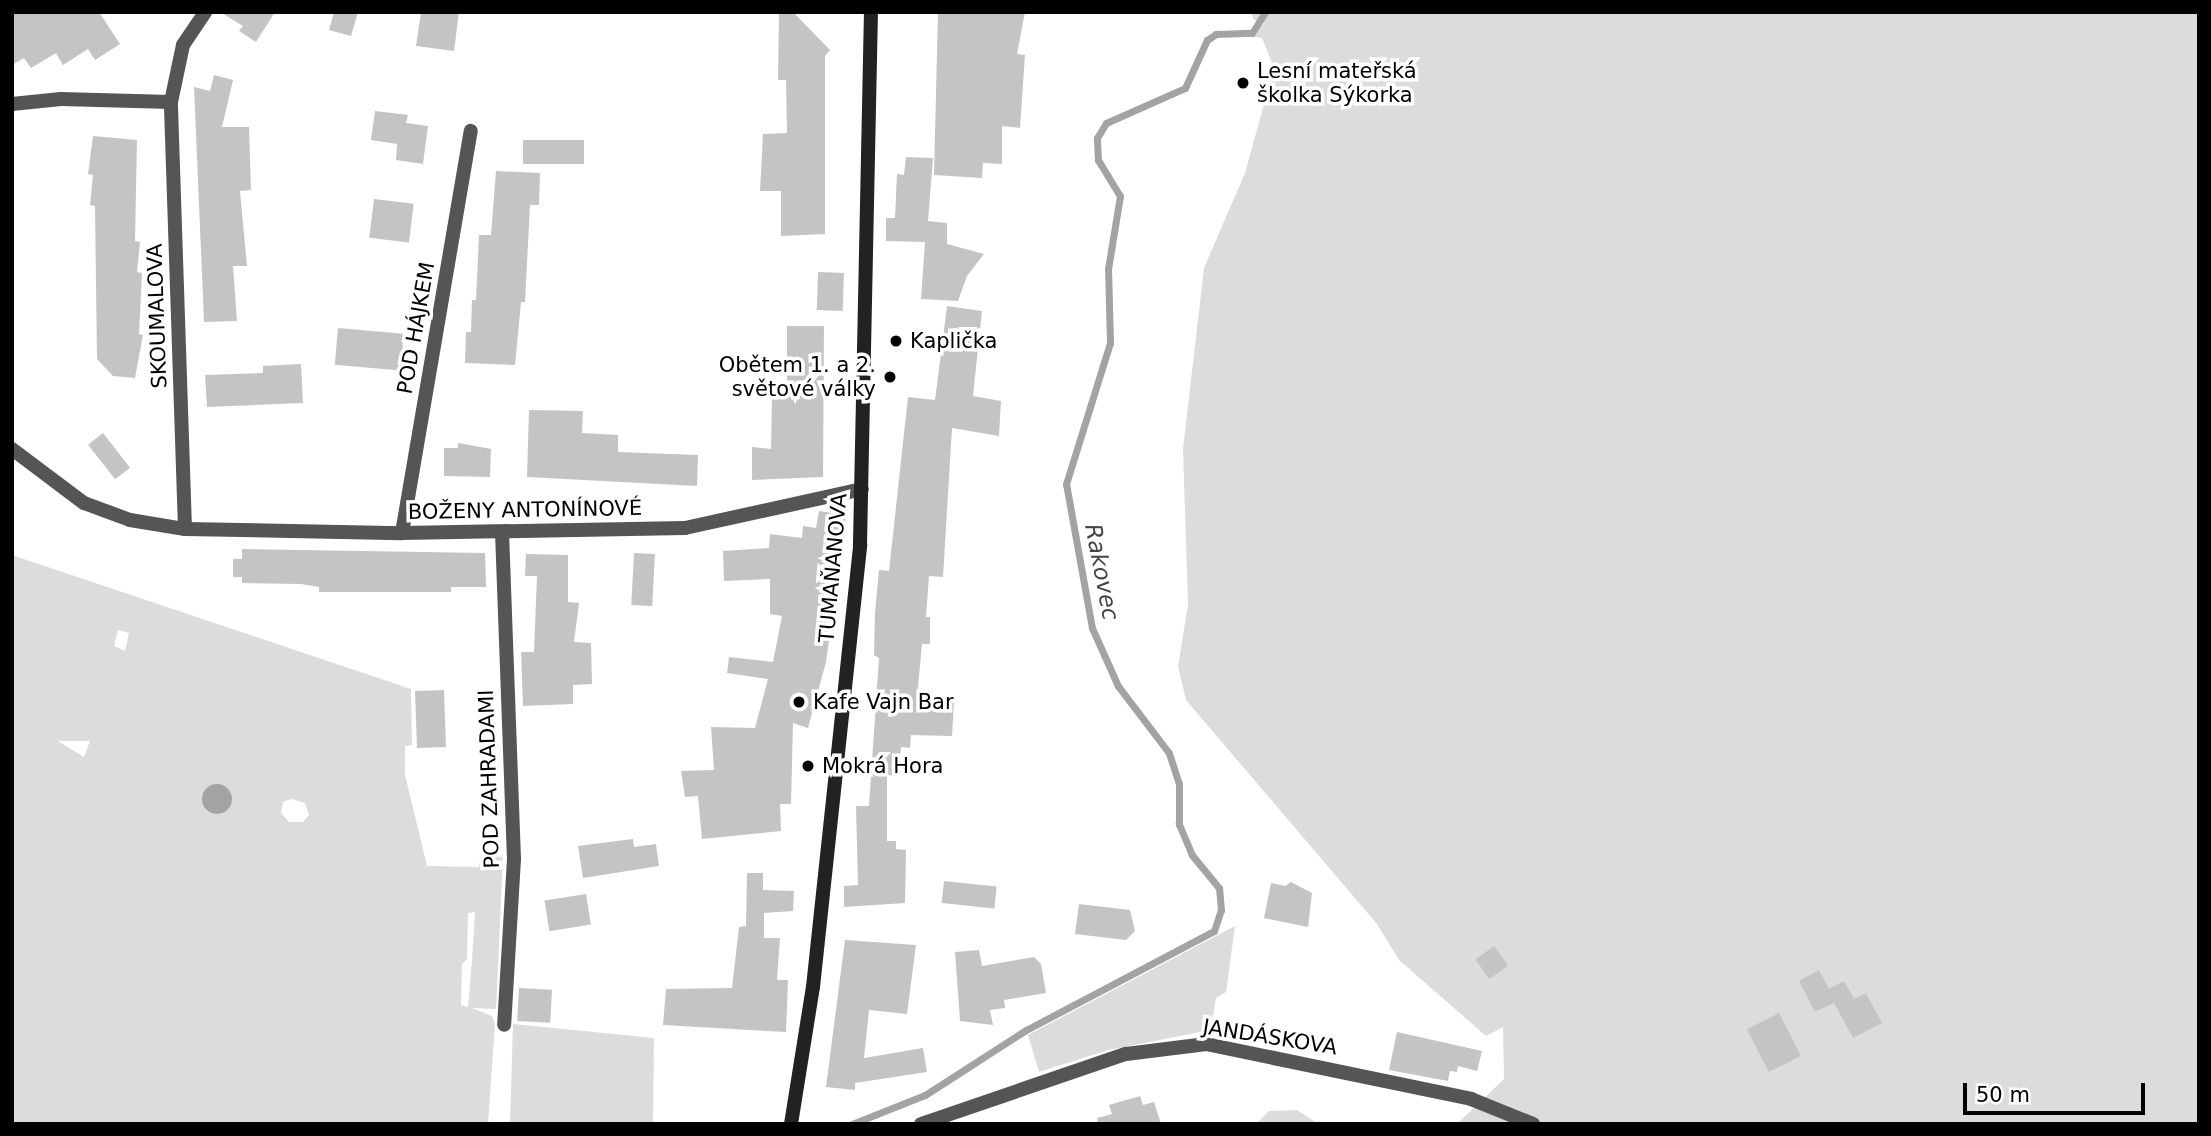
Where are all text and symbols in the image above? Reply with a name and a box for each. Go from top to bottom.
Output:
place label: Lesní mateřská školka Sýkorka [1257,58,1417,108]
marker: Lesní mateřská školka Sýkorka [1235,75,1251,91]
street label: SKOUMALOVA [142,243,172,389]
street label: POD HÁJKEM [392,260,440,396]
place label: Kaplička [910,328,997,354]
marker: Kaplička [888,333,904,349]
place label: Obětem 1. a 2. světové války [719,352,876,402]
marker: Obětem 1. a 2. světové války [882,369,898,385]
street label: TUMAŇANOVA [814,492,852,644]
street label: BOŽENY ANTONÍNOVÉ [408,495,642,525]
water label: Rakovec [1079,521,1125,623]
street label: POD ZAHRADAMI [473,689,505,869]
place label: Kafe Vajn Bar [813,689,954,715]
marker: Kafe Vajn Bar [791,694,807,710]
place label: Mokrá Hora [822,753,943,779]
marker: Mokrá Hora [800,758,816,774]
street label: JANDÁSKOVA [1201,1014,1339,1060]
scale bar [1966,1070,2148,1114]
text: 50 m [1976,1083,2030,1107]

